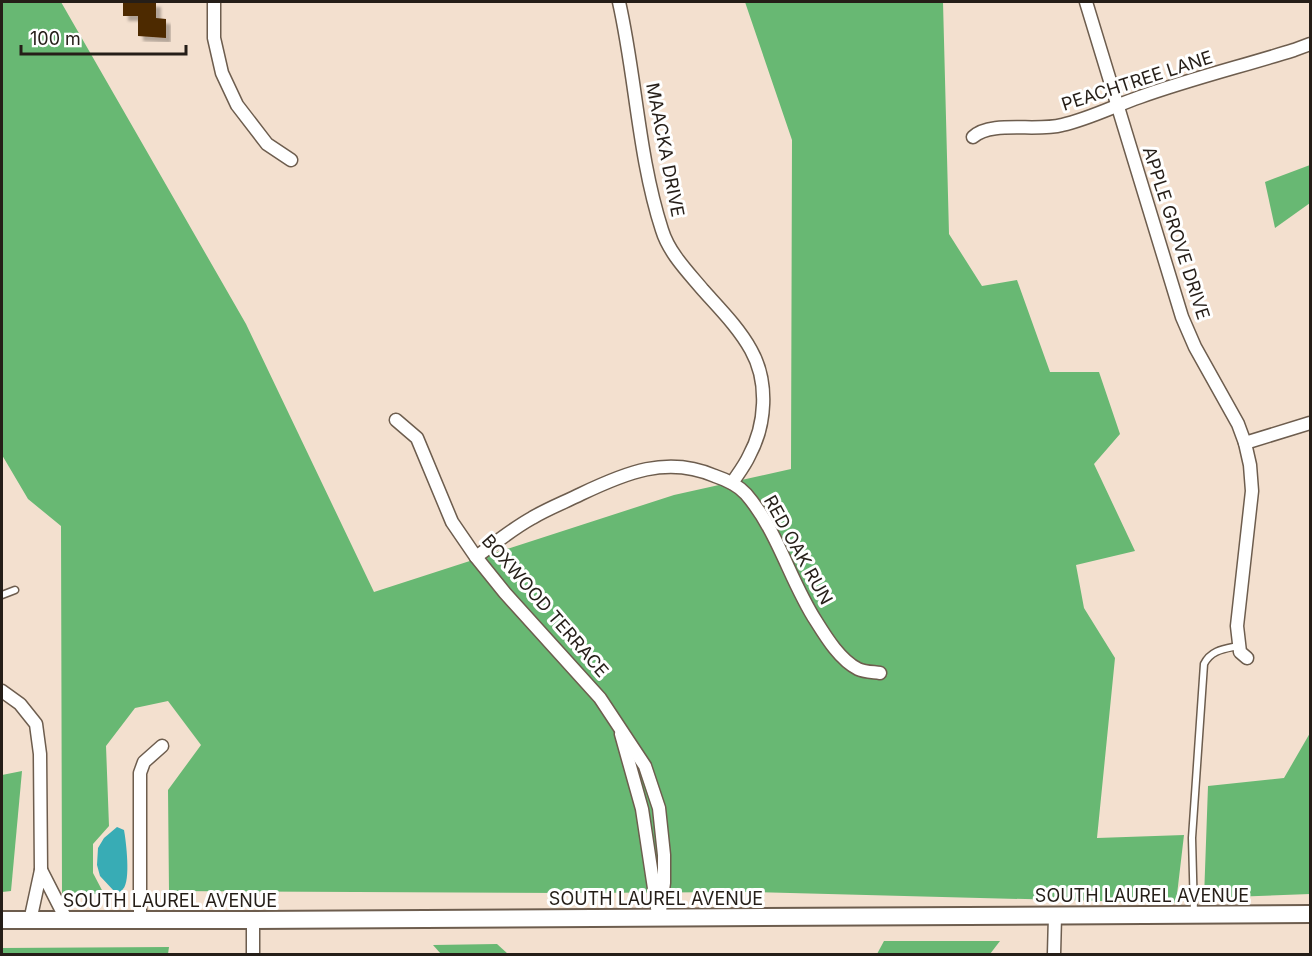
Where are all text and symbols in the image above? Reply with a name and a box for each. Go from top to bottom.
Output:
scale bar [21,18,186,56]
text: 100 m [30,28,81,49]
street label: PEACHTREE LANE [1059,46,1215,115]
street label: MAACKA DRIVE [642,81,689,219]
street label: APPLE GROVE DRIVE [1139,144,1214,322]
street label: RED OAK RUN [760,491,837,608]
street label: BOXWOOD TERRACE [478,530,613,681]
street label: SOUTH LAUREL AVENUE [1035,885,1249,906]
street label: SOUTH LAUREL AVENUE [549,888,763,909]
street label: SOUTH LAUREL AVENUE [63,890,277,911]

